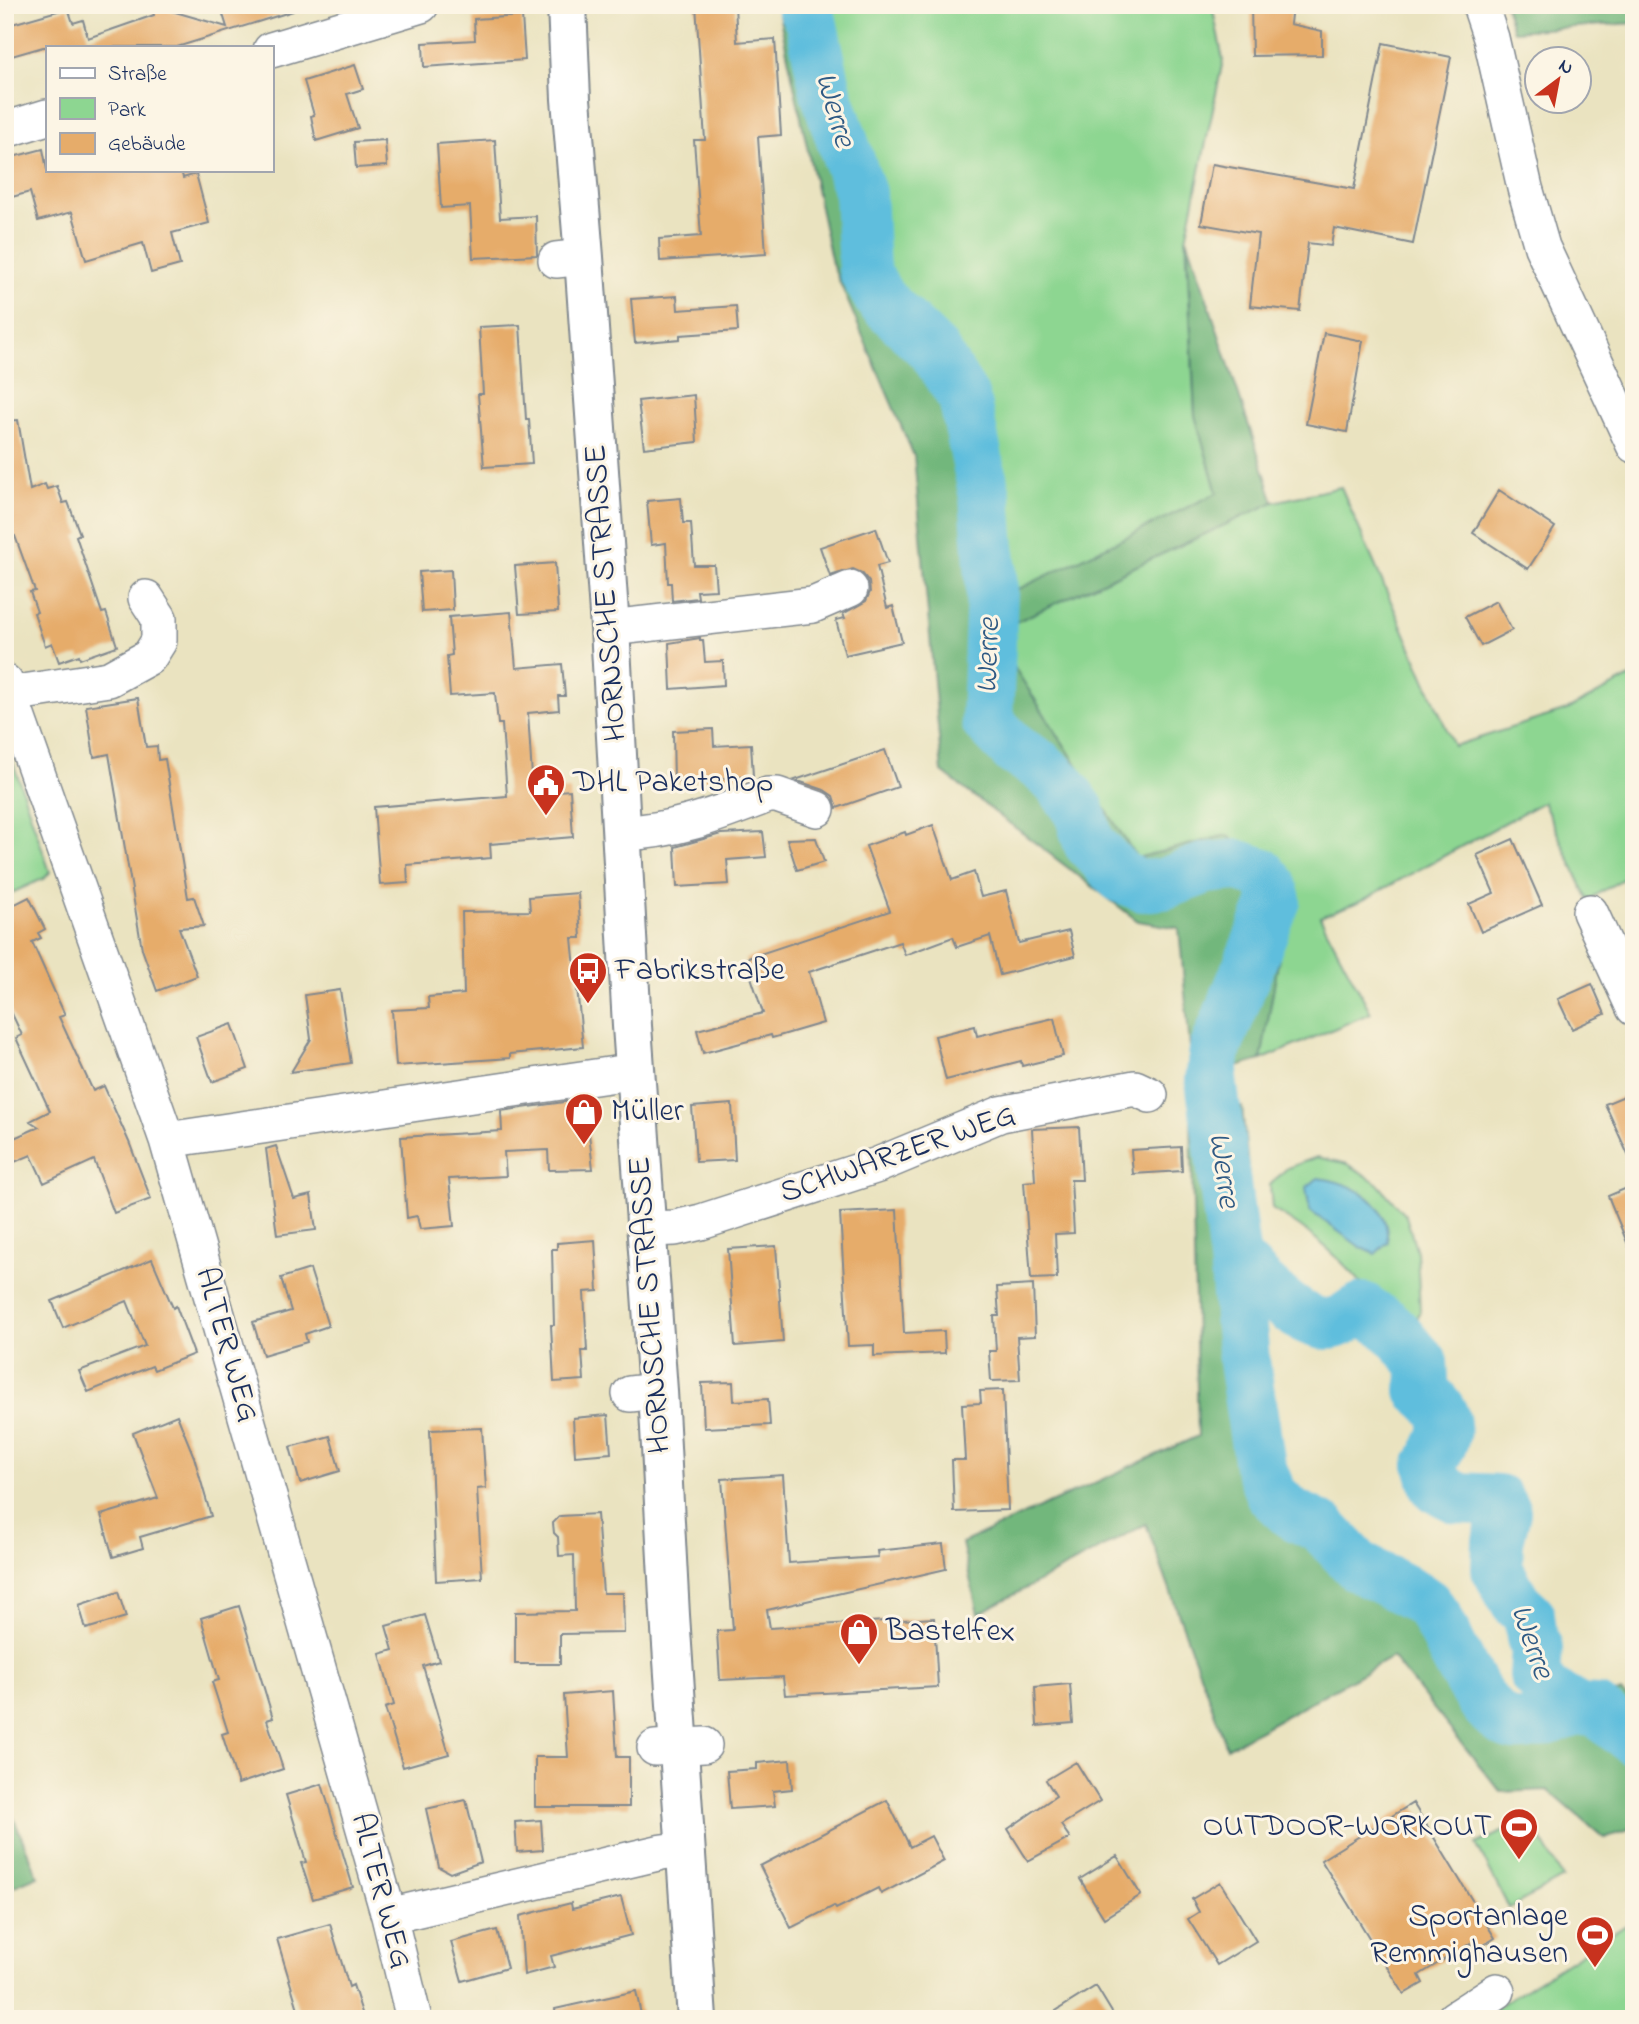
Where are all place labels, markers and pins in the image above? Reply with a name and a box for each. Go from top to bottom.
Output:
place label: DHL Paketshop [572,760,773,807]
public building icon: DHL Paketshop [525,762,567,817]
place label: Fabrikstraße [614,948,786,995]
bus stop icon: Fabrikstraße [567,950,609,1005]
place label: Müller [611,1089,684,1136]
shop icon: Müller [563,1091,605,1146]
place label: Bastelfex [885,1609,1015,1656]
shop icon: Bastelfex [838,1611,880,1666]
place label: OUTDOOR-WORKOUT [1202,1804,1492,1851]
sports icon: OUTDOOR-WORKOUT [1498,1806,1540,1861]
place label: Sportanlage Remmighausen [1370,1894,1569,1978]
sports icon: Sportanlage Remmighausen [1574,1914,1616,1969]

